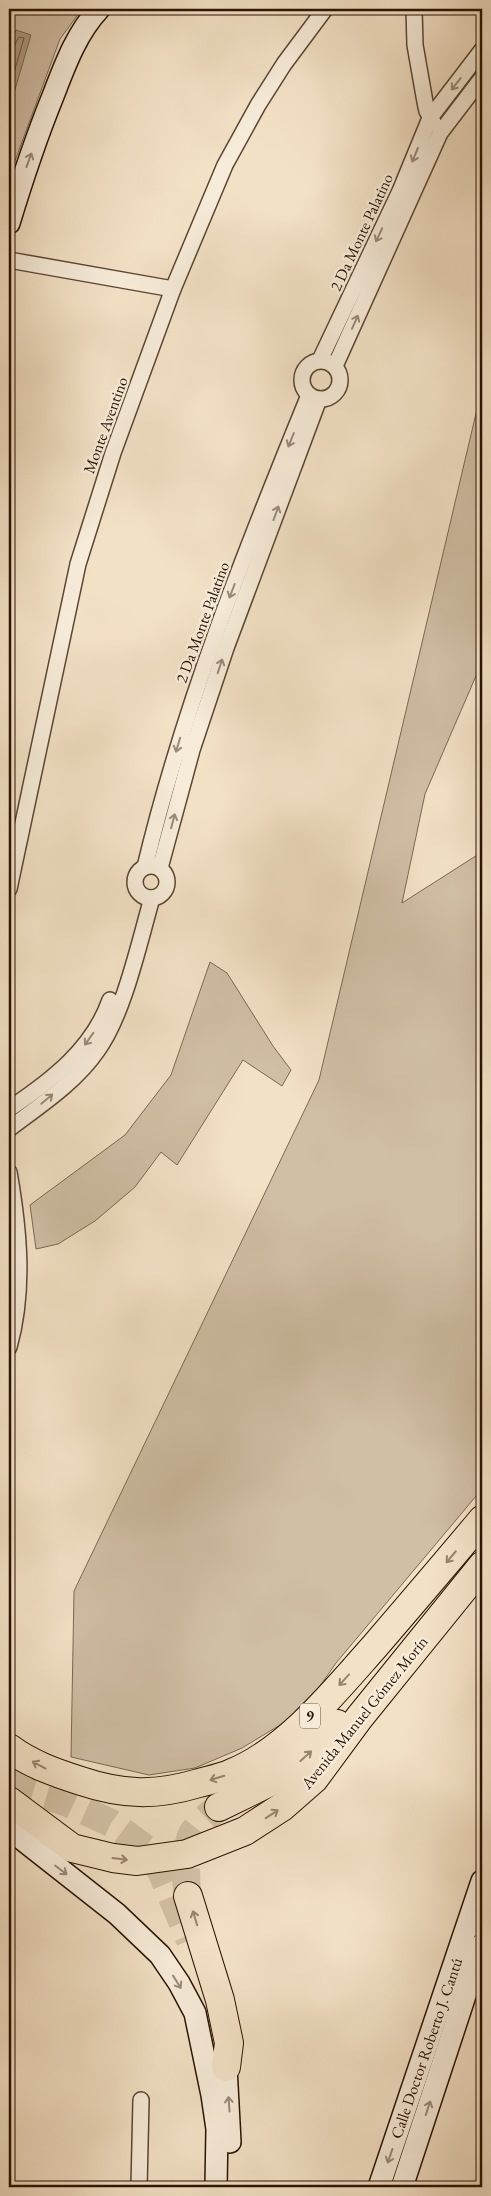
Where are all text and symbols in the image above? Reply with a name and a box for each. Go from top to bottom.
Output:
one-way arrow [451,77,461,91]
one-way arrow [409,147,418,162]
one-way arrow [25,153,34,168]
street label: 2 Da Monte Palatino [325,170,398,294]
one-way arrow [374,227,383,242]
one-way arrow [350,315,360,330]
street label: Monte Aventino [78,374,133,476]
one-way arrow [285,432,295,447]
one-way arrow [272,506,281,521]
street label: 2 Da Monte Palatino [171,559,234,686]
one-way arrow [226,584,235,599]
one-way arrow [216,658,226,674]
one-way arrow [172,736,182,752]
one-way arrow [169,814,179,830]
one-way arrow [84,1032,94,1046]
one-way arrow [41,1094,54,1105]
one-way arrow [446,1550,457,1563]
street label: Avenida Manuel Gómez Morín [296,1631,433,1794]
one-way arrow [339,1673,350,1686]
road number: 9 [300,1704,320,1728]
one-way arrow [299,1750,312,1761]
one-way arrow [32,1760,47,1770]
one-way arrow [210,1773,226,1783]
one-way arrow [265,1808,279,1819]
one-way arrow [111,1854,127,1864]
one-way arrow [54,1864,67,1875]
one-way arrow [189,1911,199,1927]
street label: Calle Doctor Roberto J. Cantú [386,1954,468,2141]
one-way arrow [173,1974,183,1988]
one-way arrow [224,2096,233,2112]
one-way arrow [424,2100,434,2116]
one-way arrow [385,2148,394,2163]

